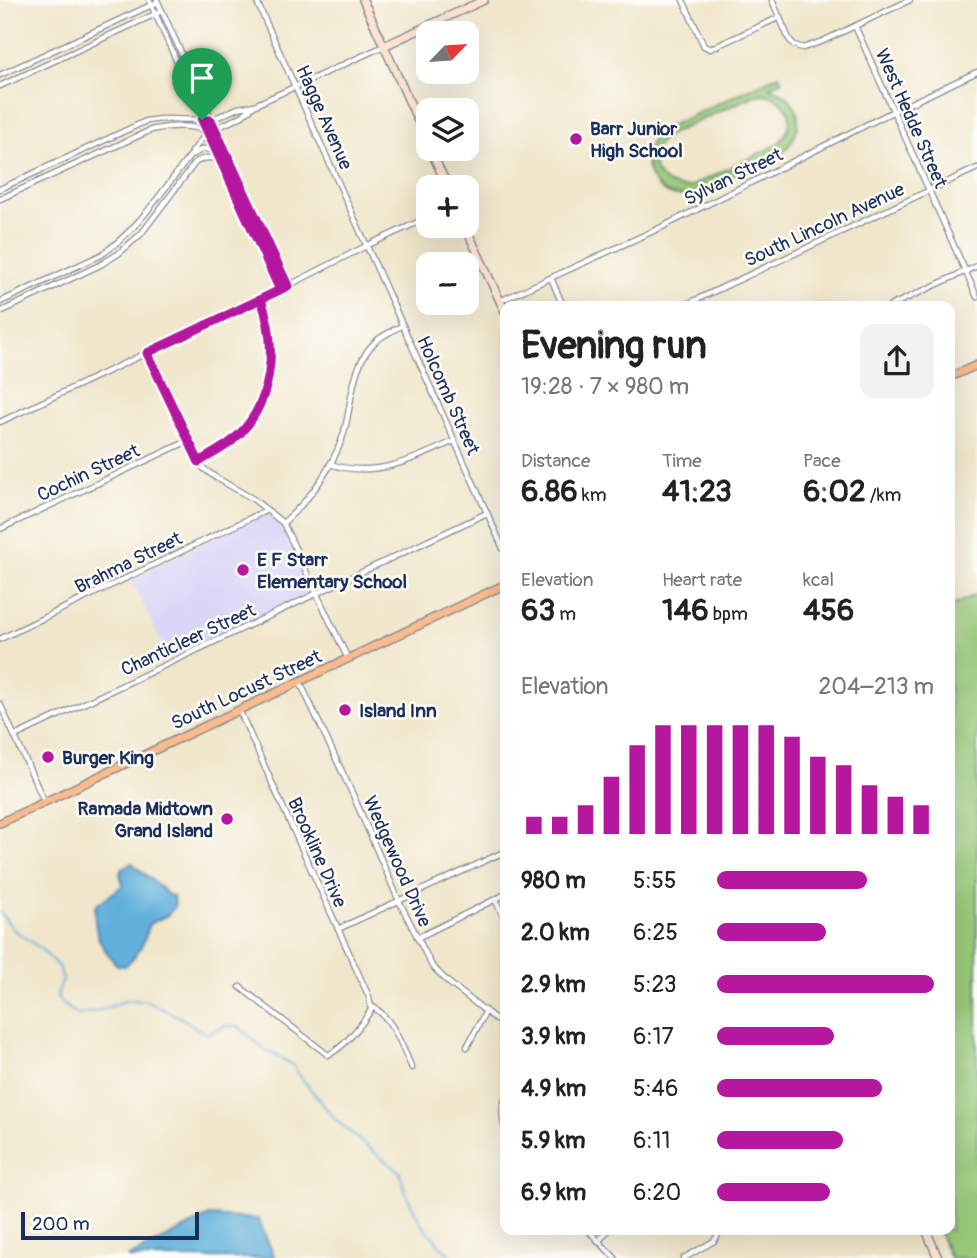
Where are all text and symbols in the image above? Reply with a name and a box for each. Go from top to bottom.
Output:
north arrow [416,21,480,84]
map controls [416,21,479,315]
street label: West Hedde Street [870,45,953,192]
pin [172,48,232,120]
icon: arrive [183,59,221,97]
street label: Hagge Avenue [290,61,358,174]
button: layers [416,98,479,161]
place label: Barr Junior High School [590,117,683,163]
marker: Barr Junior High School [568,131,584,147]
street label: Sylvan Street [680,143,787,211]
button: + [416,175,479,238]
street label: South Lincoln Avenue [741,177,909,273]
button: − [416,252,479,315]
text: Evening run [521,322,707,370]
button: share [860,324,934,398]
street label: Holcomb Street [411,332,485,459]
text: 19:28 · 7 × 980 m [521,372,689,401]
street label: Cochin Street [33,439,144,507]
text: Distance [521,449,590,473]
text: Time [662,449,702,473]
text: Pace [803,449,841,473]
text: 6.86 [521,473,578,510]
text: 41:23 [662,473,732,510]
text: 6:02 [803,473,866,510]
text: km [578,483,607,507]
text: /km [866,483,901,507]
street label: Brahma Street [71,526,186,599]
place label: E F Starr Elementary School [257,548,407,594]
marker: E F Starr Elementary School [235,562,251,578]
text: Elevation [521,568,593,592]
text: Heart rate [662,568,742,592]
text: kcal [803,568,834,592]
text: 63 [521,592,555,629]
text: 146 [662,592,709,629]
text: 456 [803,592,854,629]
street label: Chanticleer Street [117,598,260,682]
text: m [555,602,576,626]
text: bpm [709,602,748,626]
street label: South Locust Street [167,644,326,735]
text: Elevation [521,672,609,701]
text: 204–213 m [818,672,934,701]
place label: Island Inn [359,699,437,723]
marker: Island Inn [337,702,353,718]
place label: Burger King [62,746,154,770]
marker: Burger King [40,749,56,765]
street label: Wedgewood Drive [357,792,437,931]
street label: Brookline Drive [282,794,352,912]
place label: Ramada Midtown Grand Island [78,797,213,843]
marker: Ramada Midtown Grand Island [219,811,235,827]
text: 980 m [521,866,586,895]
text: 5:55 [633,866,677,895]
text: 2.0 km [521,918,590,947]
text: 6:25 [633,918,678,947]
text: 2.9 km [521,970,586,999]
text: 5:23 [633,970,677,999]
text: 3.9 km [521,1022,586,1051]
text: 6:17 [633,1022,674,1051]
text: 4.9 km [521,1074,586,1103]
text: 5:46 [633,1074,678,1103]
text: 5.9 km [521,1126,585,1155]
text: 6:11 [633,1126,671,1155]
text: 6.9 km [521,1178,586,1207]
text: 6:20 [633,1178,681,1207]
scale bar [21,1209,200,1241]
text: 200 m [32,1212,90,1236]

